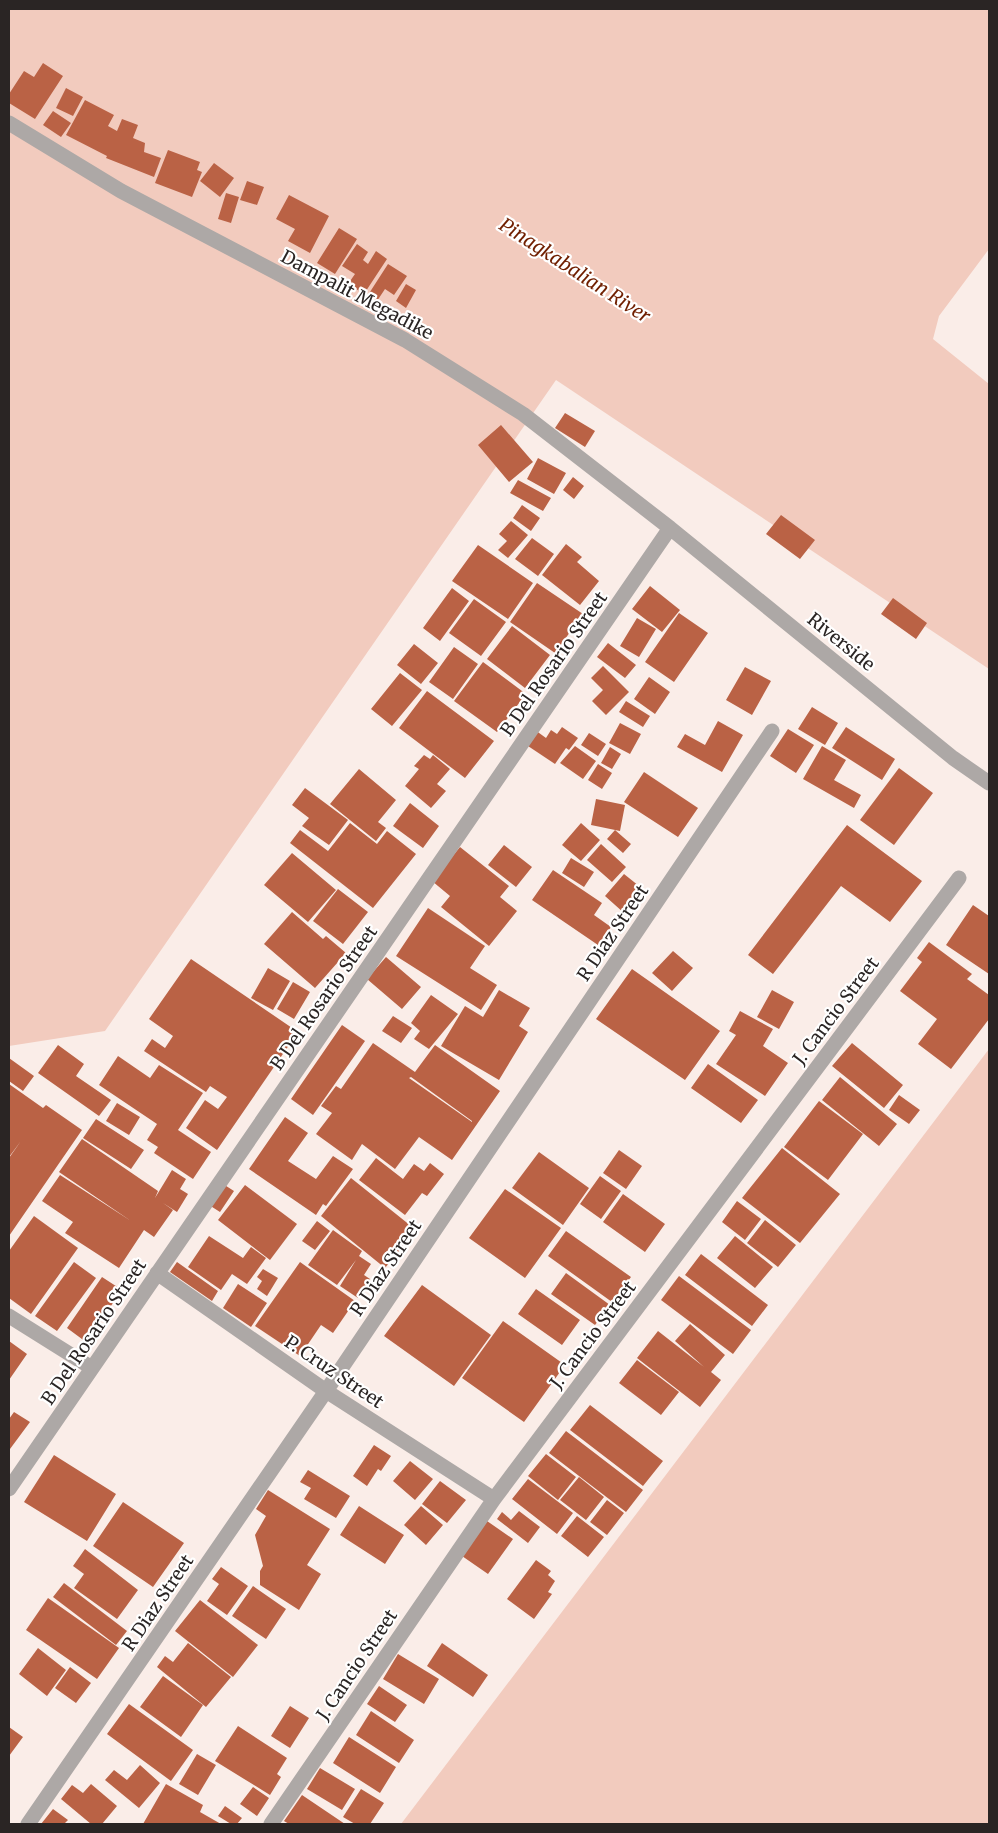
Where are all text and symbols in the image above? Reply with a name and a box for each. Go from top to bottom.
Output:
water label: Pinagkabalian River [495,212,655,328]
street label: Dampalit Megadike [277,245,437,344]
street label: B Del Rosario Street [495,587,612,740]
street label: Riverside [803,607,880,676]
street label: R Diaz Street [572,880,653,985]
street label: B Del Rosario Street [265,921,382,1074]
street label: J. Cancio Street [787,952,884,1070]
street label: R Diaz Street [345,1215,426,1320]
street label: B Del Rosario Street [36,1254,151,1409]
street label: J. Cancio Street [544,1276,641,1394]
street label: P. Cruz Street [280,1330,388,1413]
street label: R Diaz Street [117,1550,198,1655]
street label: J. Cancio Street [310,1605,402,1725]

